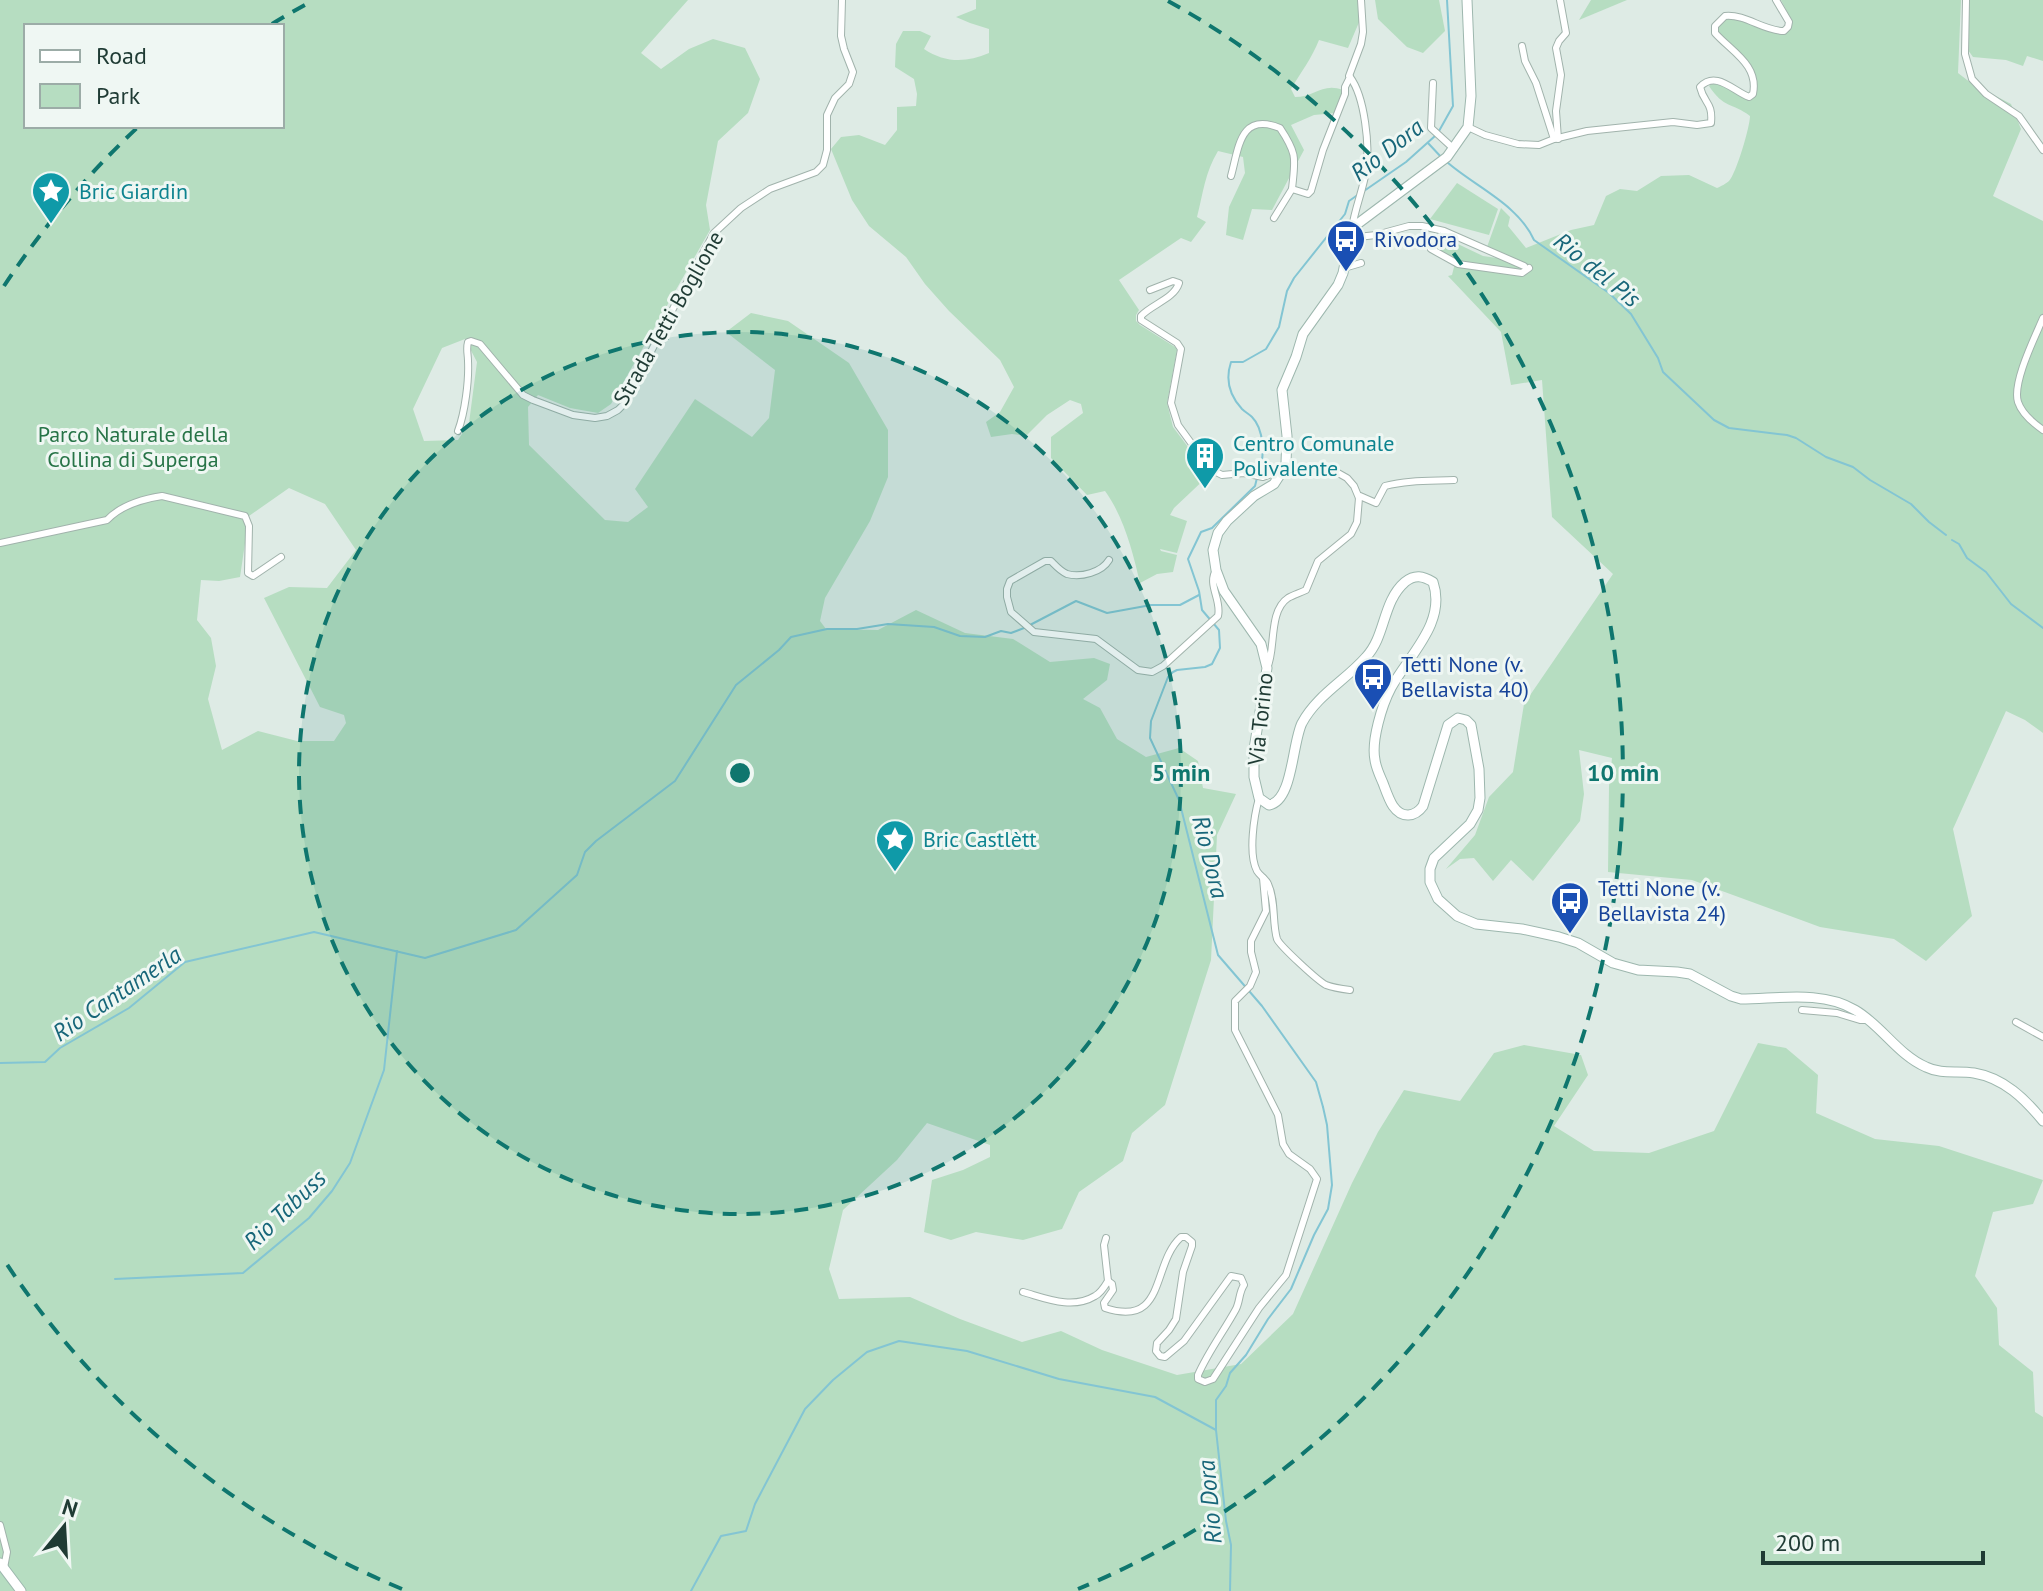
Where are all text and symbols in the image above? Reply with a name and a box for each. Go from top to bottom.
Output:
legend [24,24,284,128]
text: Road [96,40,147,71]
text: Park [96,80,141,111]
water label: Rio Dora [1344,111,1430,188]
place icon: Bric Giardin [30,170,72,225]
place label: Bric Giardin [79,177,188,205]
bus stop icon: Rivodora [1325,218,1367,273]
place label: Rivodora [1374,225,1457,253]
water label: Rio del Pis [1548,225,1647,314]
street label: Strada Tetti Boglione [607,226,729,410]
park label: Parco Naturale della Collina di Superga [38,420,228,473]
place label: Centro Comunale Polivalente [1233,429,1394,482]
building icon: Centro Comunale Polivalente [1184,435,1226,490]
place label: Tetti None (v. Bellavista 40) [1401,650,1529,703]
bus stop icon: Tetti None (v. Bellavista 40) [1352,656,1394,711]
street label: Via Torino [1241,671,1279,768]
text: 5 min [1152,757,1210,788]
text: 10 min [1587,757,1659,788]
centre of rings [726,759,754,787]
water label: Rio Dora [1185,812,1236,902]
place icon: Bric Castlètt [874,818,916,873]
place label: Bric Castlètt [923,825,1037,853]
place label: Tetti None (v. Bellavista 24) [1598,874,1726,927]
bus stop icon: Tetti None (v. Bellavista 24) [1549,880,1591,935]
water label: Rio Cantamerla [46,939,187,1048]
water label: Rio Tabuss [237,1162,333,1256]
water label: Rio Dora [1190,1458,1229,1545]
north arrow [24,1487,104,1567]
text: N [59,1492,81,1524]
scale bar [1763,1515,1983,1565]
text: 200 m [1775,1527,1840,1558]

